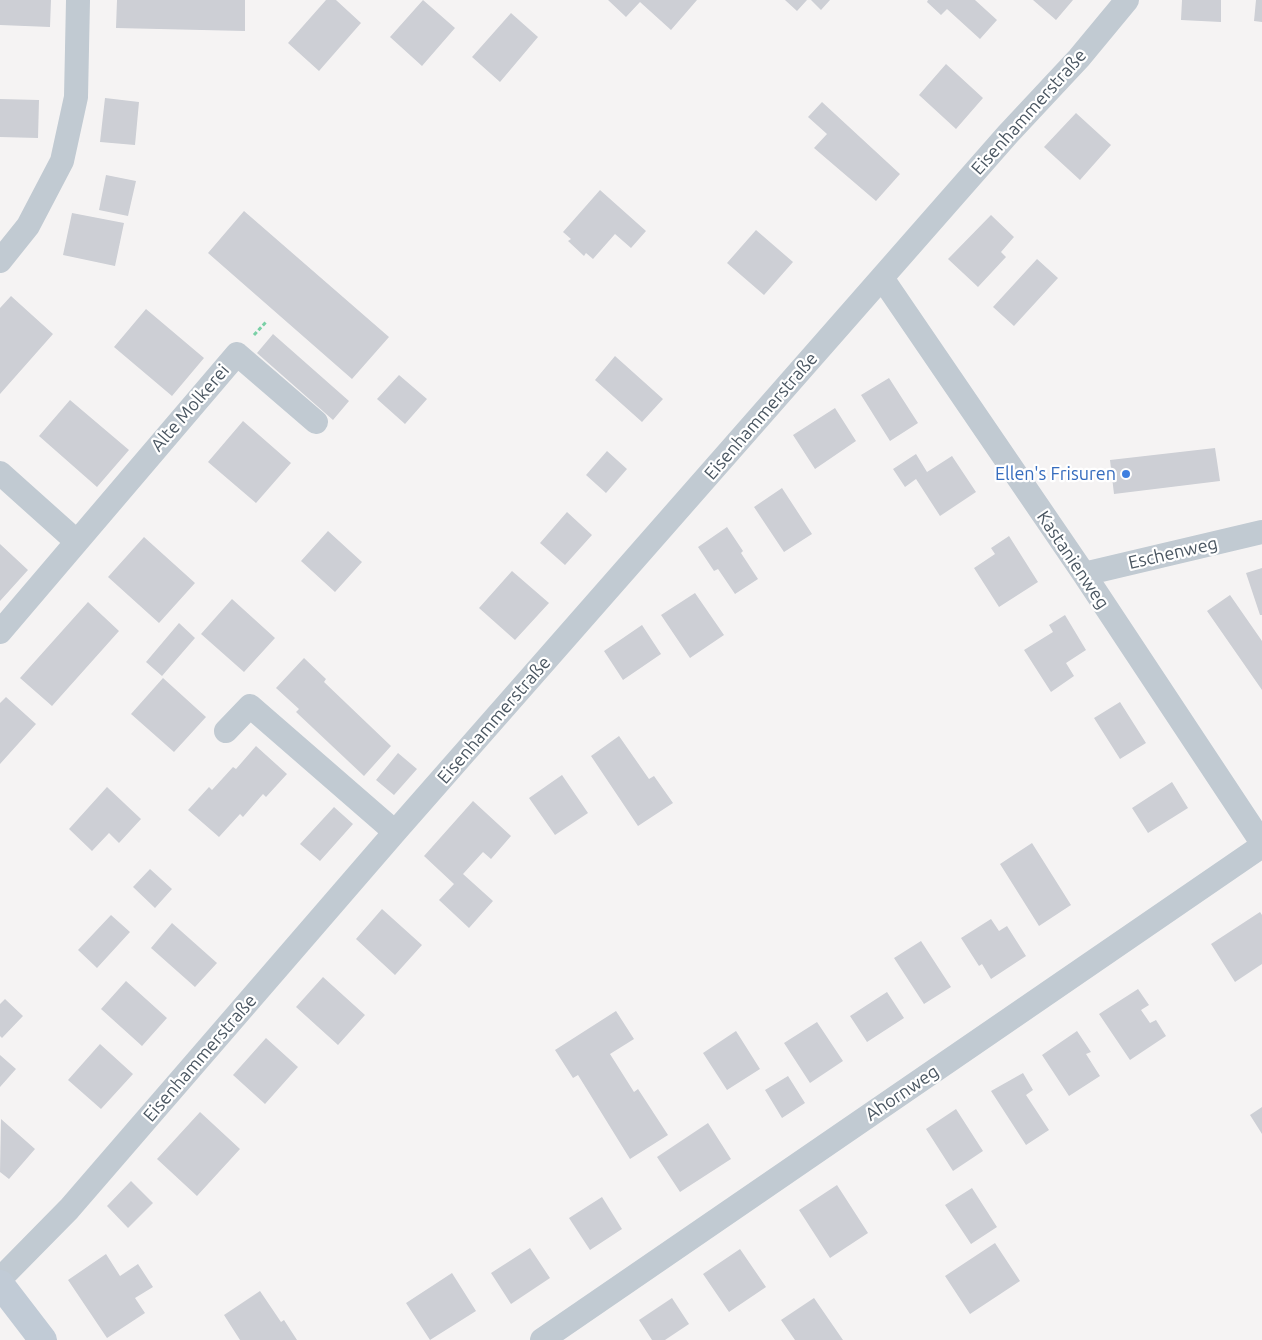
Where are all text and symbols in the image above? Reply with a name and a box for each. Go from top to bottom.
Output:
street label: Eisenhammerstraße [967,45,1091,179]
street label: Eisenhammerstraße [700,348,822,484]
street label: Alte Molkerei [146,360,234,456]
place label: Ellen's Frisuren [995,463,1116,485]
marker: Ellen's Frisuren [1120,468,1132,480]
street label: Kastanienweg [1032,507,1114,613]
street label: Eschenweg [1126,532,1220,574]
street label: Eisenhammerstraße [433,652,555,788]
street label: Eisenhammerstraße [139,990,261,1126]
street label: Ahornweg [861,1061,943,1125]

